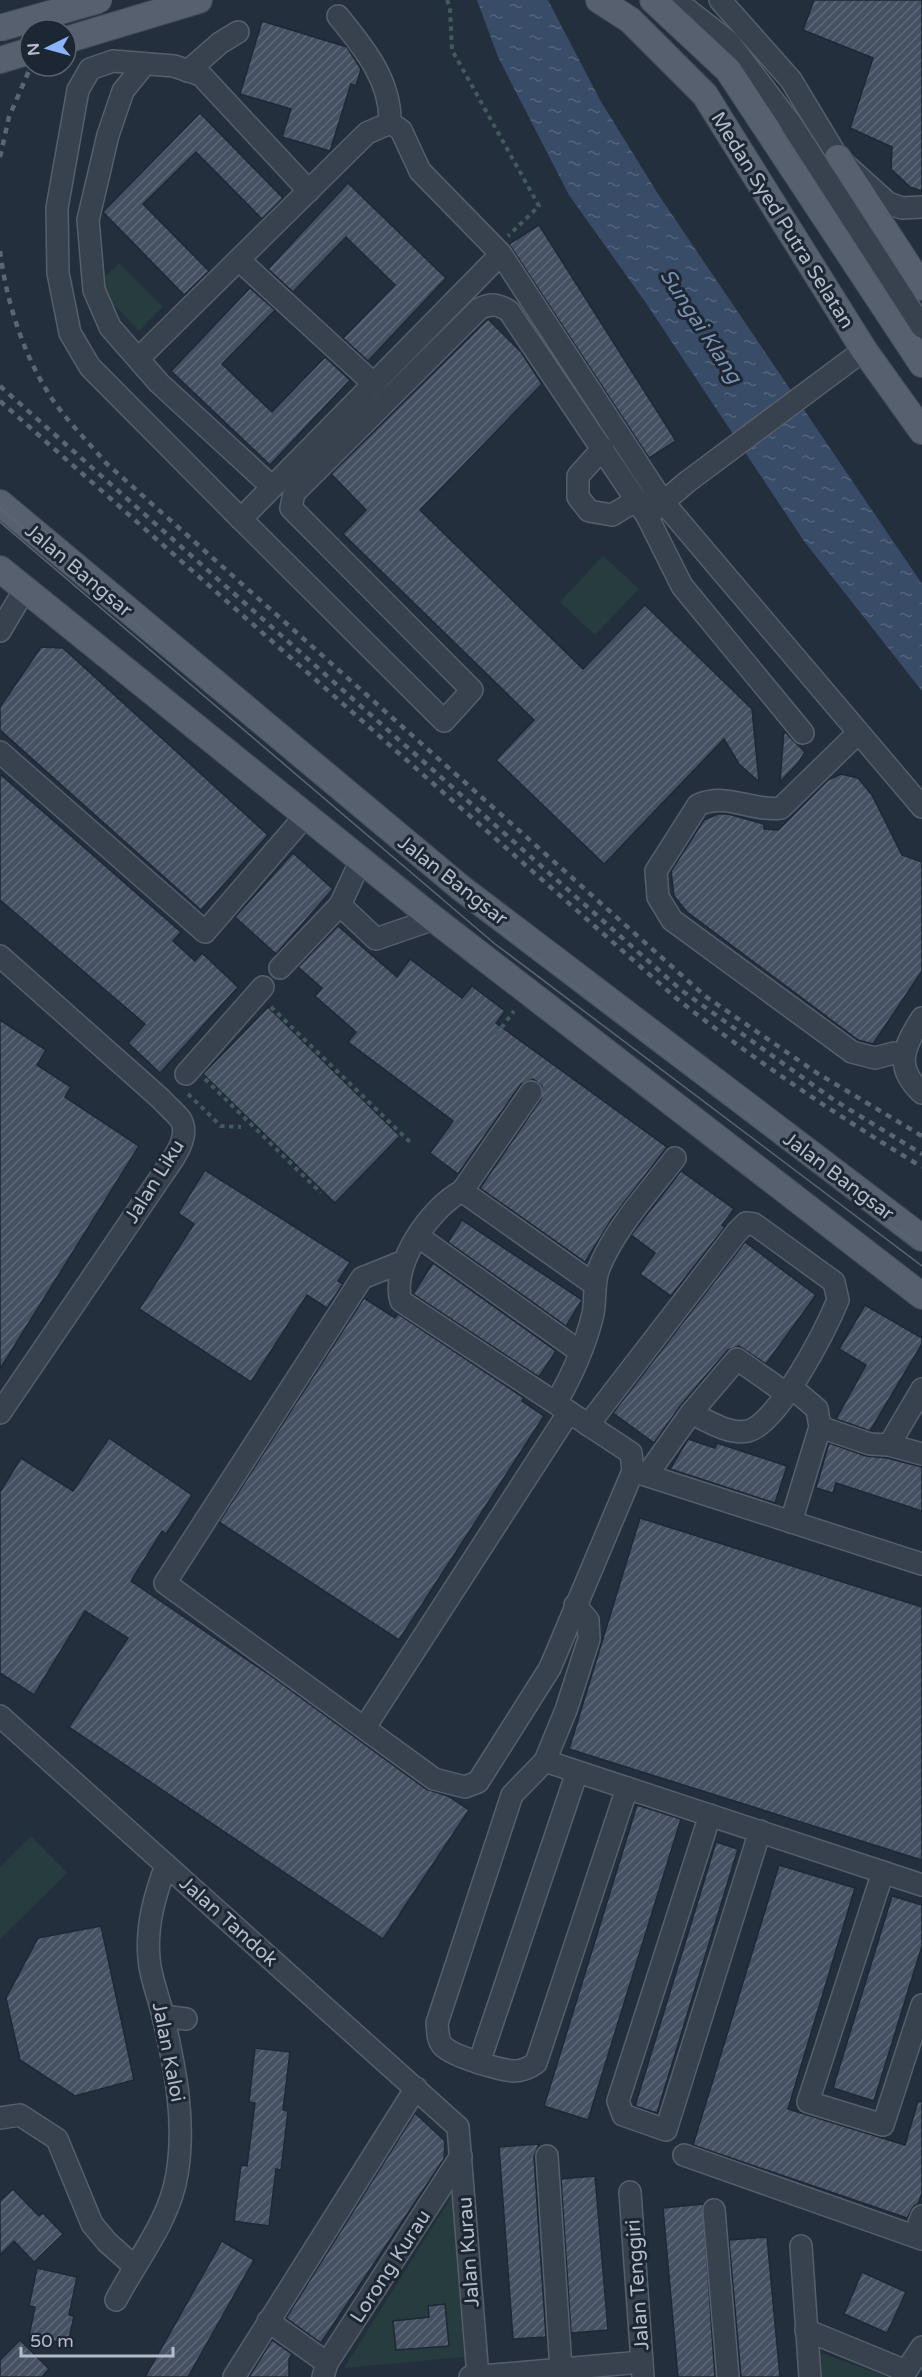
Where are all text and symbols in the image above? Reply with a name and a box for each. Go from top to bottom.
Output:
north arrow [18,18,78,78]
text: N [24,42,45,56]
street label: Medan Syed Putra Selatan [705,108,859,333]
water label: Sungai Klang [654,264,748,390]
street label: Jalan Bangsar [20,519,137,623]
street label: Jalan Bangsar [393,831,512,931]
street label: Jalan Bangsar [778,1127,899,1226]
street label: Jalan Liku [120,1135,190,1228]
street label: Jalan Tandok [174,1871,282,1972]
street label: Jalan Kaloi [147,2000,189,2104]
street label: Jalan Kurau [453,2196,485,2308]
street label: Lorong Kurau [345,2206,436,2328]
street label: Jalan Tenggiri [621,2219,655,2351]
scale bar [21,2320,172,2358]
text: 50 m [30,2330,74,2352]

